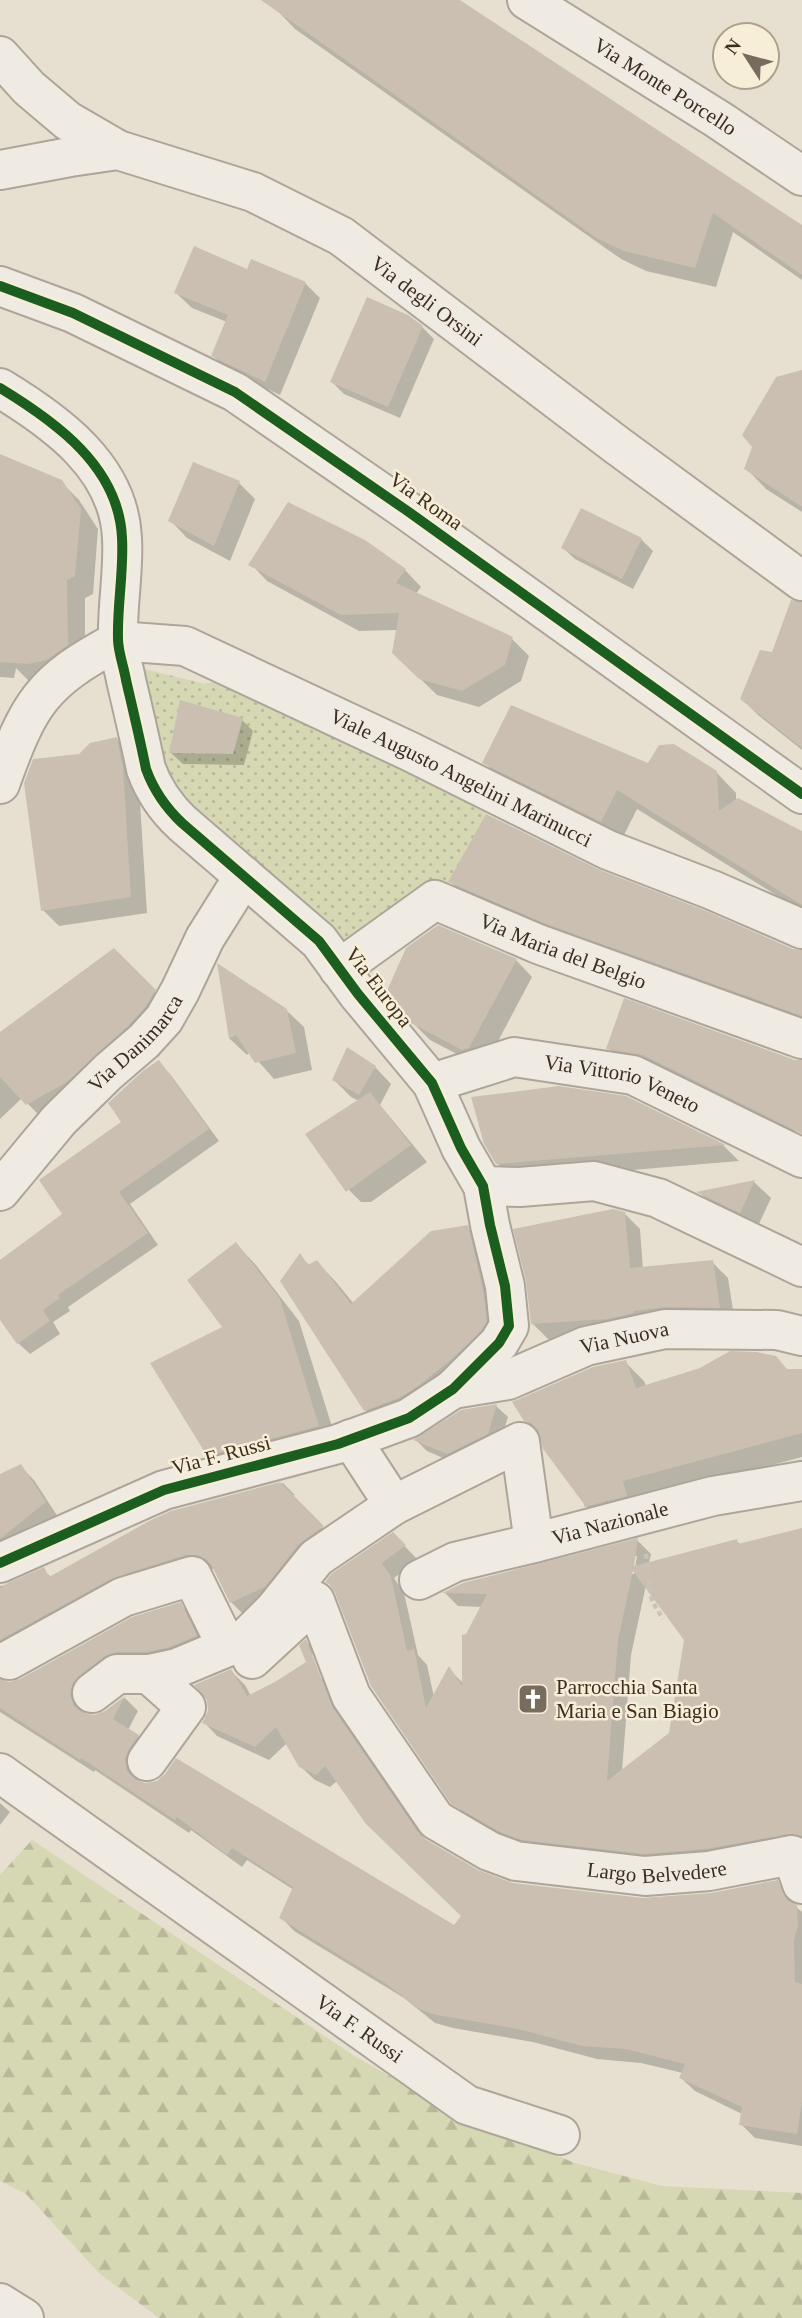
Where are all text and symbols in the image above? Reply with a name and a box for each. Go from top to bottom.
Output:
north arrow [711,21,781,91]
street label: Via Monte Porcello [589,33,741,140]
text: N [720,34,745,58]
street label: Via degli Orsini [366,251,488,351]
street label: Via Roma [385,467,468,535]
street label: Viale Augusto Angelini Marinucci [326,704,596,852]
street label: Via Maria del Belgio [476,908,649,994]
street label: Via Europa [340,942,418,1032]
street label: Via Danimarca [83,990,188,1097]
street label: Via Vittorio Veneto [543,1050,704,1118]
street label: Via Nuova [578,1316,672,1359]
street label: Via F. Russi [169,1430,273,1480]
street label: Via Nazionale [549,1496,671,1550]
place label: Parrocchia Santa Maria e San Biagio [556,1675,719,1723]
church icon: Parrocchia Santa Maria e San Biagio [516,1682,550,1716]
street label: Largo Belvedere [586,1856,729,1888]
street label: Via F. Russi [311,1989,408,2068]

